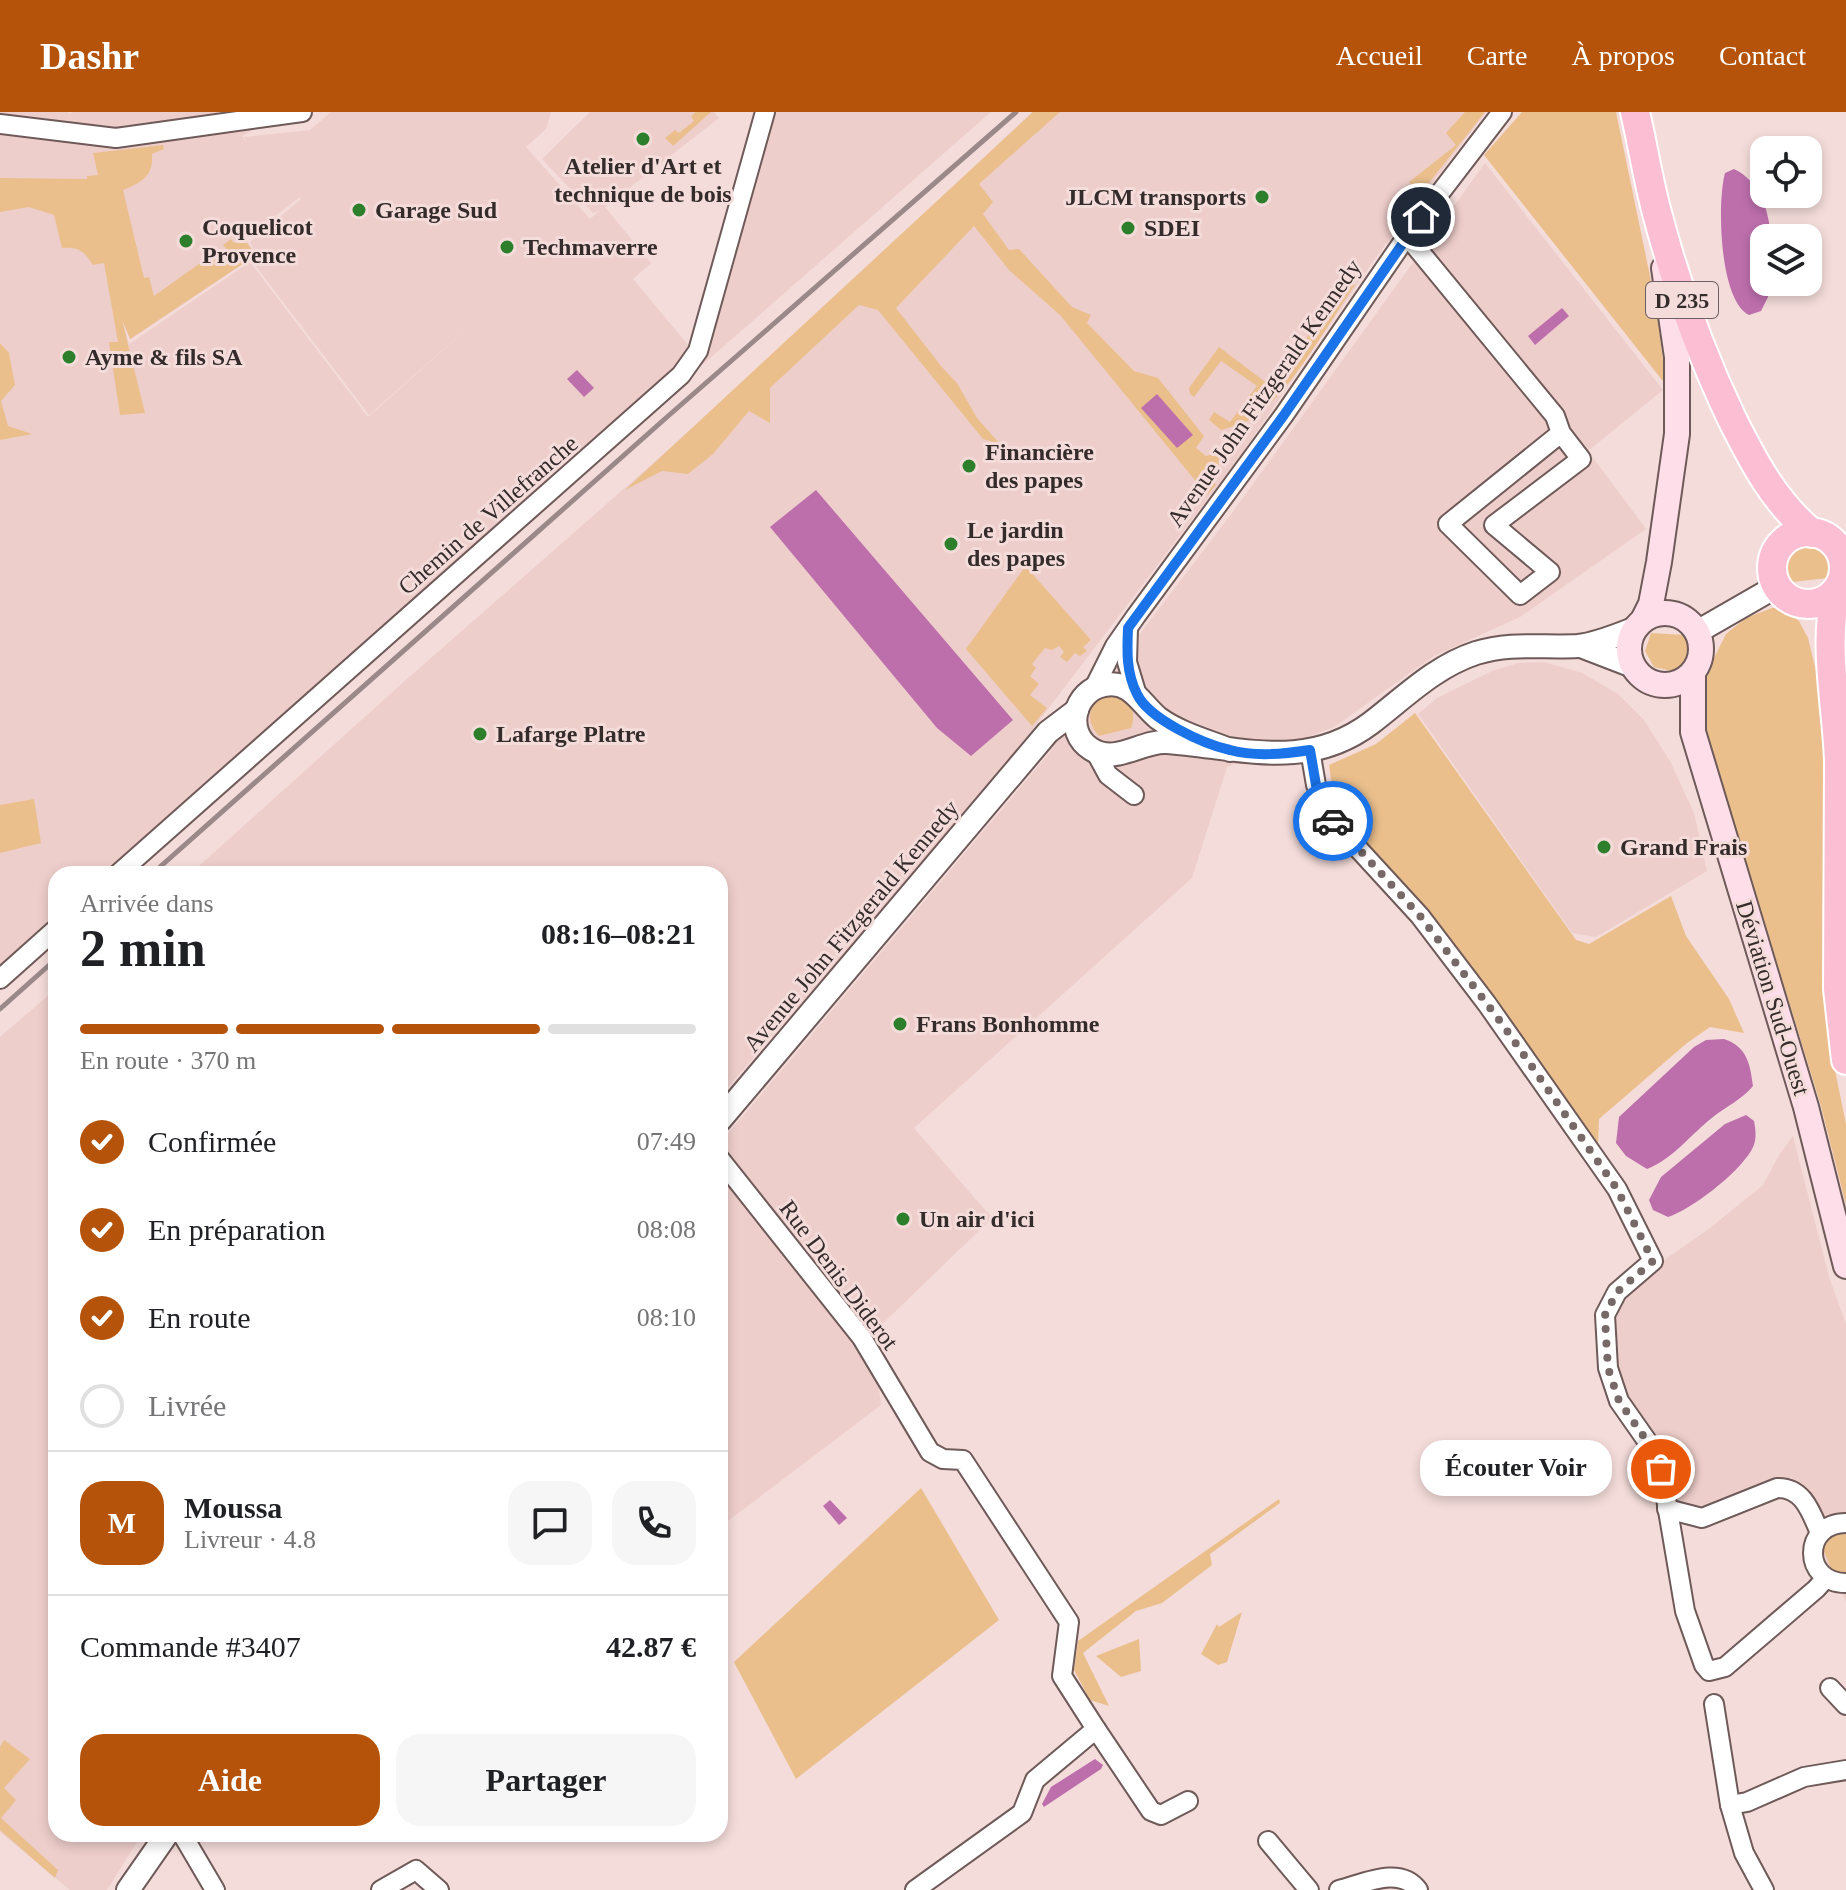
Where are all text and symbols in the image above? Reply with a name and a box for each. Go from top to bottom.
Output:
text: Dashr [40,35,139,77]
text: Accueil [1336,40,1423,71]
text: Carte [1467,40,1527,71]
text: À propos [1571,40,1675,71]
text: Contact [1719,40,1806,71]
marker: Atelier d'Art et technique de bois [634,130,652,148]
map controls [1750,136,1822,296]
button: locate [1750,136,1822,208]
place label: Atelier d'Art et technique de bois [554,153,732,207]
pin [1387,183,1455,251]
place label: JLCM transports [1065,184,1246,210]
marker: JLCM transports [1253,188,1271,206]
icon: home [1399,195,1443,239]
place label: Garage Sud [375,197,498,223]
marker: Garage Sud [350,201,368,219]
place label: Coquelicot Provence [202,214,313,268]
place label: SDEI [1144,215,1200,241]
marker: SDEI [1119,219,1137,237]
button: layers [1750,224,1822,296]
marker: Coquelicot Provence [177,232,195,250]
place label: Techmaverre [523,234,658,260]
marker: Techmaverre [498,238,516,256]
street label: Avenue John Fitzgerald Kennedy [1162,254,1366,532]
road number: D 235 [1646,282,1718,318]
place label: Ayme & fils SA [85,344,243,370]
marker: Ayme & fils SA [60,348,78,366]
street label: Chemin de Villefranche [393,430,583,600]
place label: Financière des papes [985,439,1094,493]
marker: Financière des papes [960,457,978,475]
place label: Le jardin des papes [967,517,1065,571]
marker: Le jardin des papes [942,535,960,553]
place label: Lafarge Platre [496,721,646,747]
marker: Lafarge Platre [471,725,489,743]
courier [1293,781,1373,861]
street label: Avenue John Fitzgerald Kennedy [738,795,964,1057]
icon: car [1311,799,1355,843]
place label: Grand Frais [1620,834,1747,860]
marker: Grand Frais [1595,838,1613,856]
text: Arrivée dans [80,889,214,918]
street label: Déviation Sud-Ouest [1731,898,1815,1099]
text: 08:16–08:21 [541,917,696,950]
text: 2 min [80,920,206,977]
place label: Frans Bonhomme [916,1011,1100,1037]
marker: Frans Bonhomme [891,1015,909,1033]
text: En route · 370 m [80,1046,256,1075]
icon: check [80,1120,124,1164]
text: Confirmée [148,1125,276,1158]
text: 07:49 [637,1127,696,1156]
street label: Rue Denis Diderot [774,1195,904,1355]
place label: Un air d'ici [919,1206,1035,1232]
icon: check [80,1208,124,1252]
marker: Un air d'ici [894,1210,912,1228]
text: En préparation [148,1213,325,1246]
text: 08:08 [637,1215,696,1244]
icon: check [80,1296,124,1340]
text: En route [148,1301,250,1334]
text: 08:10 [637,1303,696,1332]
text: Livrée [148,1389,226,1422]
pin [1627,1435,1695,1503]
callout: Écouter Voir [1421,1441,1613,1497]
icon: bag [1639,1447,1683,1491]
text: Écouter Voir [1445,1453,1587,1482]
button: chat [508,1481,592,1565]
button: phone [612,1481,696,1565]
text: Moussa [184,1491,282,1524]
text: M [108,1506,136,1539]
text: Livreur · 4.8 [184,1525,316,1554]
text: Commande #3407 [80,1630,301,1663]
text: 42.87 € [606,1630,696,1663]
button: Aide [80,1734,380,1826]
button: Partager [396,1734,696,1826]

